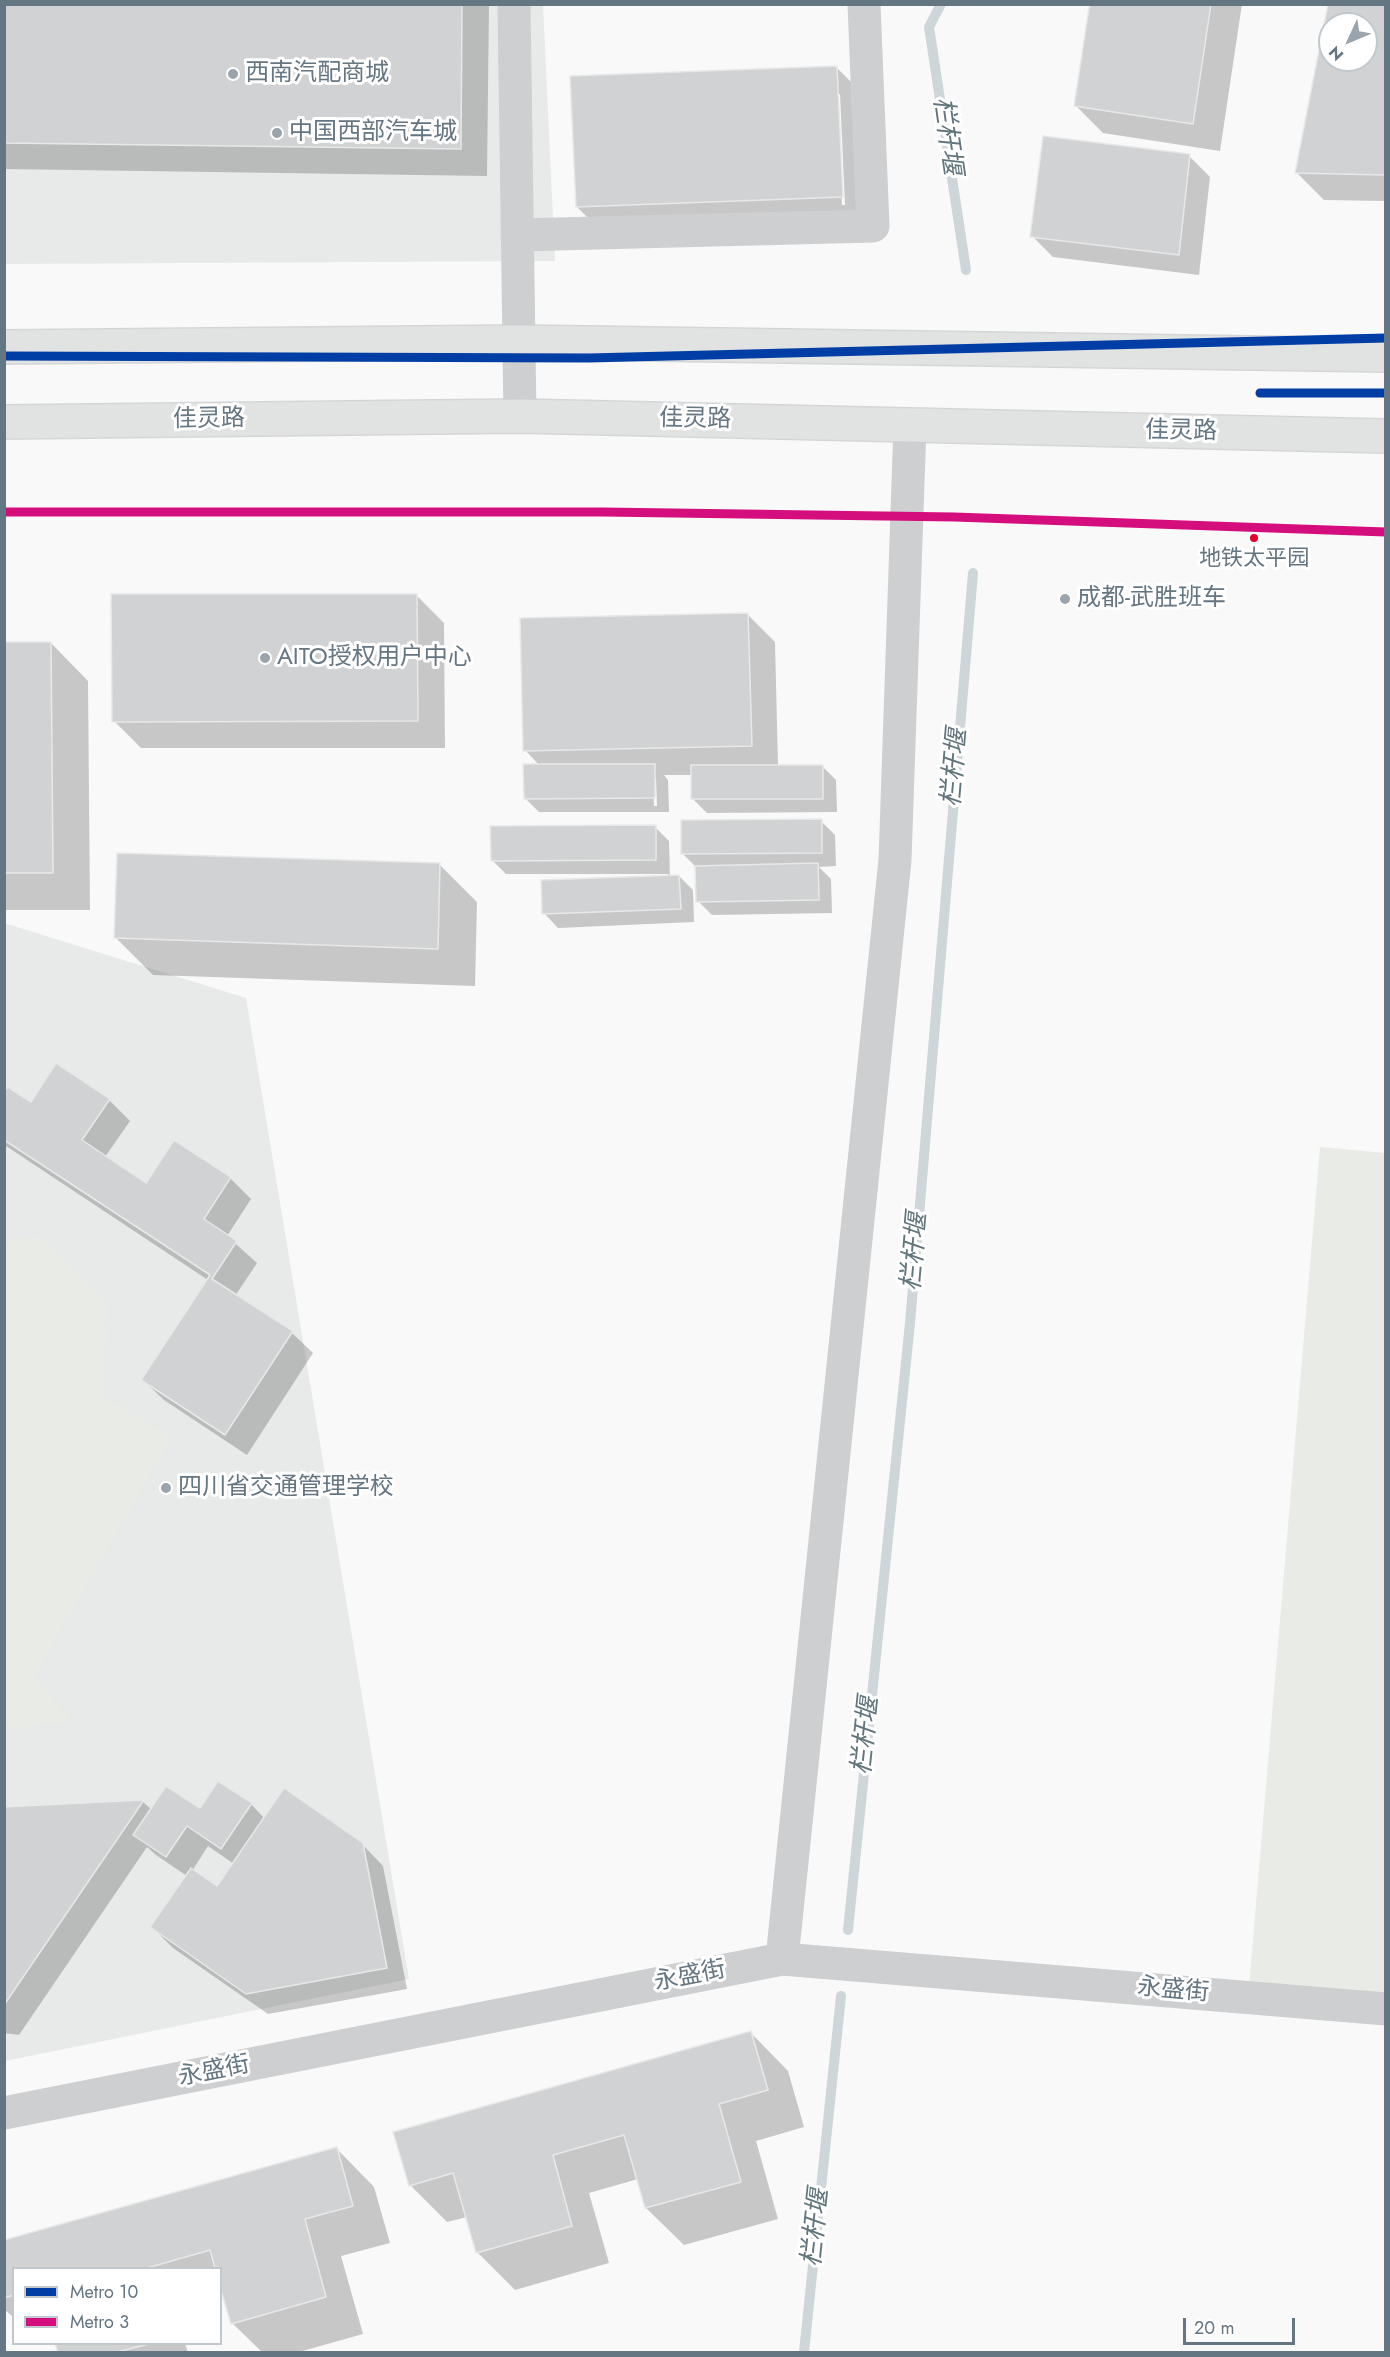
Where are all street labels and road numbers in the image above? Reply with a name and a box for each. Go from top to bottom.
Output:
street label: 佳灵路 [173,405,245,435]
street label: 佳灵路 [659,405,731,435]
street label: 佳灵路 [1145,417,1217,447]
street label: 永盛街 [652,1956,728,1998]
street label: 永盛街 [1136,1974,1210,2008]
street label: 永盛街 [176,2051,252,2093]

